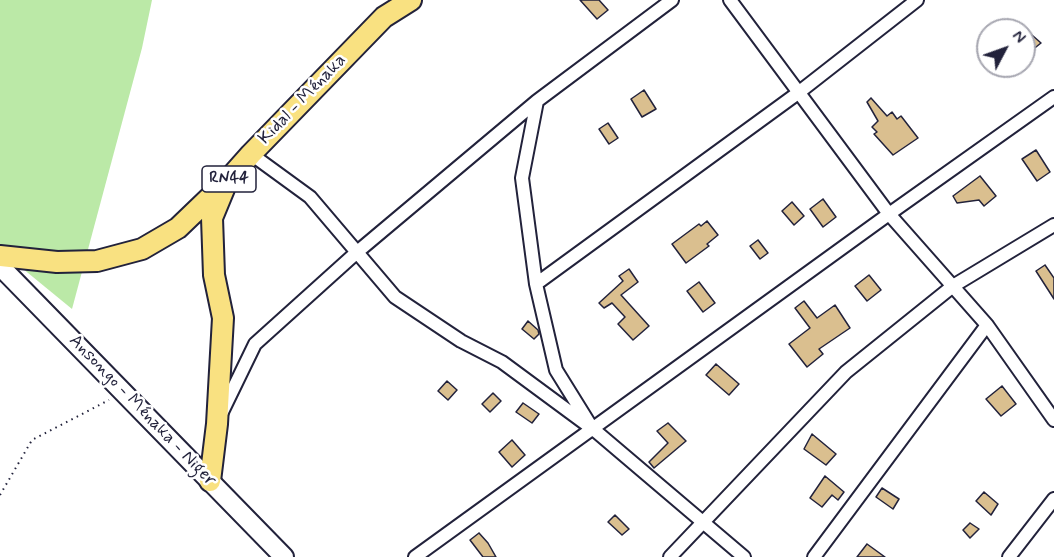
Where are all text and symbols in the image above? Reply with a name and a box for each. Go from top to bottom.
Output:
north arrow [976,18,1036,78]
text: N [1007,26,1030,48]
street label: Kidal - Ménaka [255,50,351,150]
road number: RN44 [202,166,256,192]
street label: Ansongo - Ménaka - Niger [64,331,220,491]

